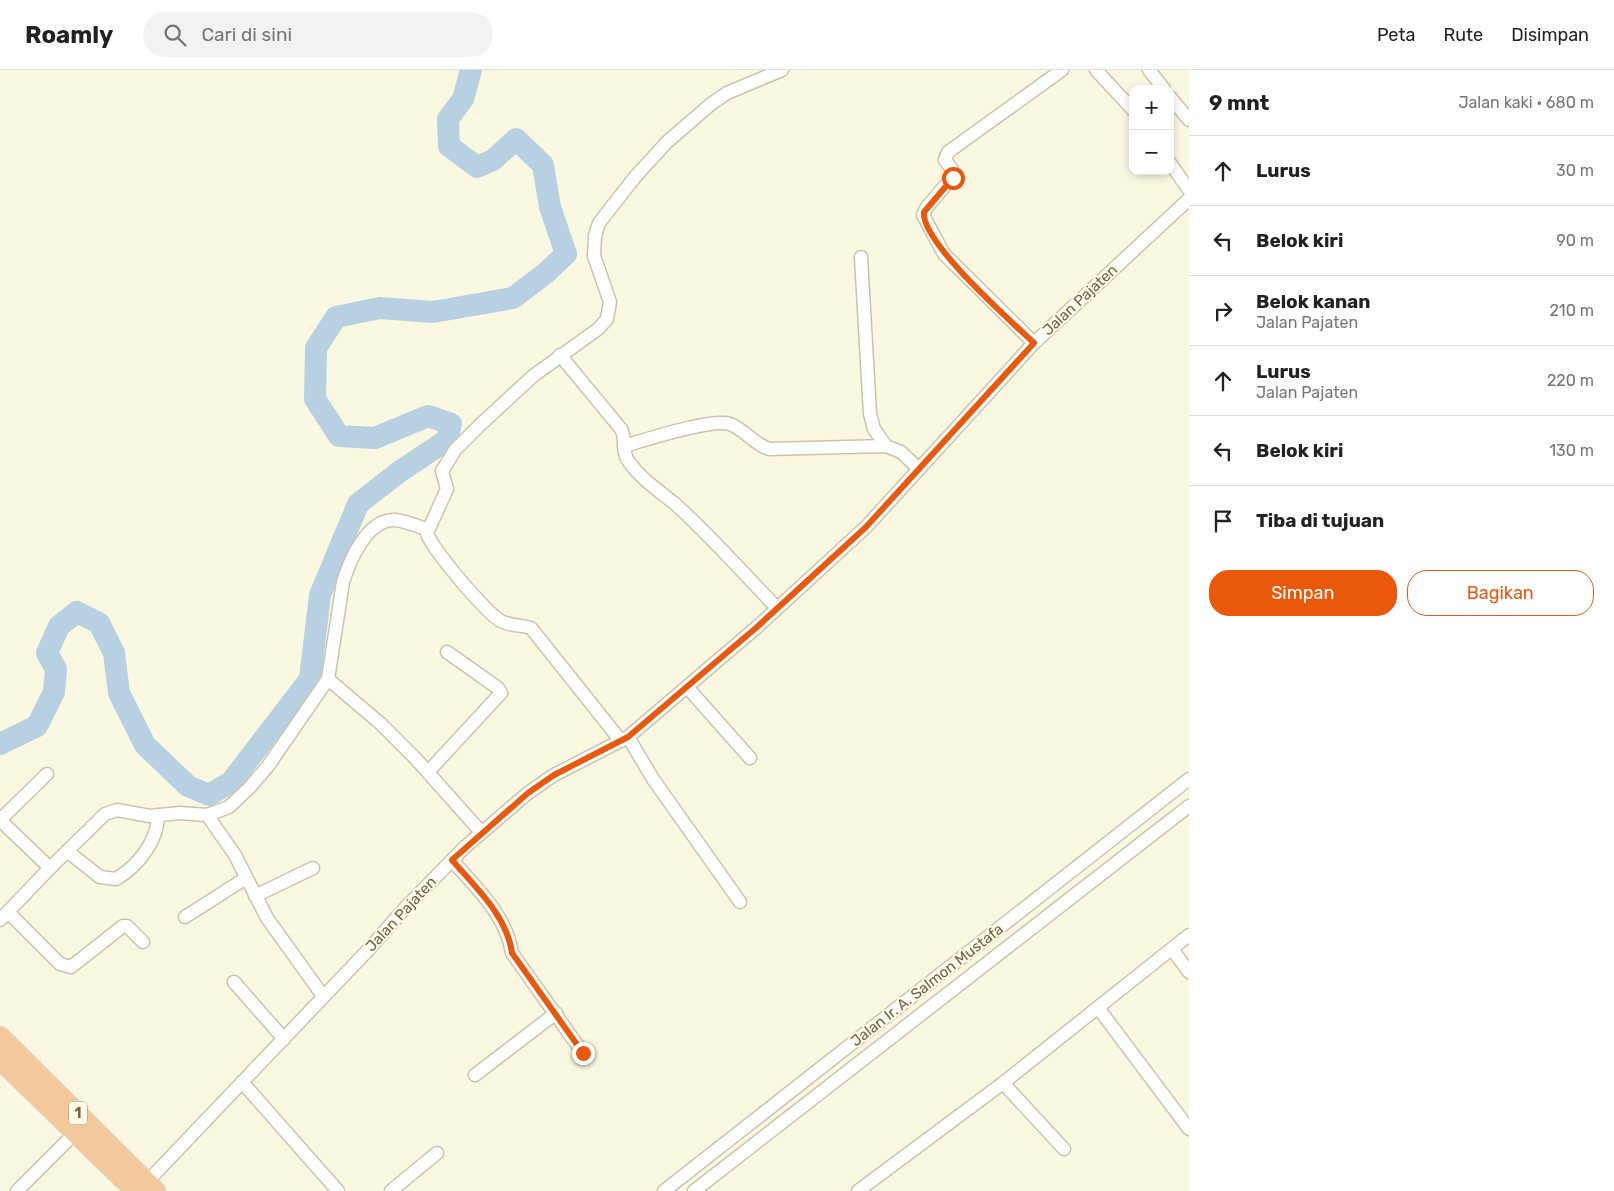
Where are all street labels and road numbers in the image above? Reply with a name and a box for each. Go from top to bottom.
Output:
street label: Jalan Pajaten [1039,261,1121,339]
street label: Jalan Pajaten [362,873,440,955]
street label: Jalan Ir. A. Salmon Mustafa [847,920,1007,1050]
road number: 1 [69,1102,87,1124]

